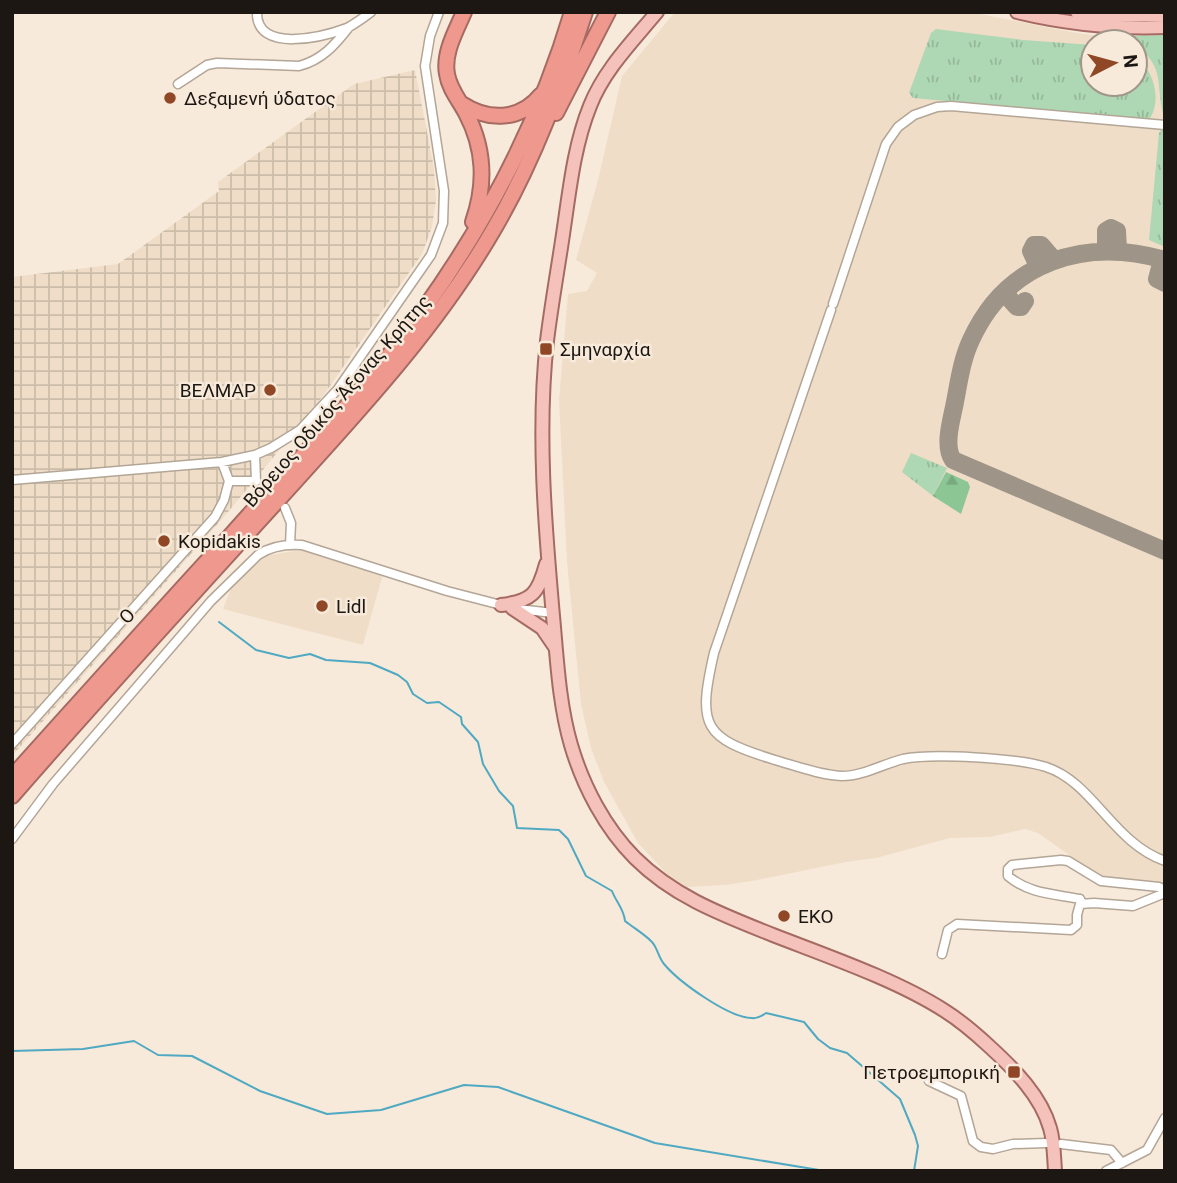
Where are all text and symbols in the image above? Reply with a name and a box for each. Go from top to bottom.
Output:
north arrow [1079,28,1149,98]
text: N [1118,53,1143,69]
place label: Δεξαμενή ύδατος [184,87,336,110]
marker: Δεξαμενή ύδατος [162,90,178,106]
street label: Βόρειος Οδικός Άξονας Κρήτης [239,290,435,512]
place label: Σμηναρχία [560,338,651,361]
marker: Σμηναρχία [538,341,554,357]
place label: ΒΕΛΜΑΡ [180,379,256,402]
marker: ΒΕΛΜΑΡ [262,382,278,398]
place label: Kopidakis [178,530,261,553]
marker: Kopidakis [156,533,172,549]
place label: Lidl [336,595,366,618]
marker: Lidl [314,598,330,614]
street label: Ο [114,603,140,629]
place label: EKO [798,905,834,928]
marker: EKO [776,908,792,924]
place label: Πετροεμπορική [863,1061,1000,1084]
marker: Πετροεμπορική [1006,1064,1022,1080]

